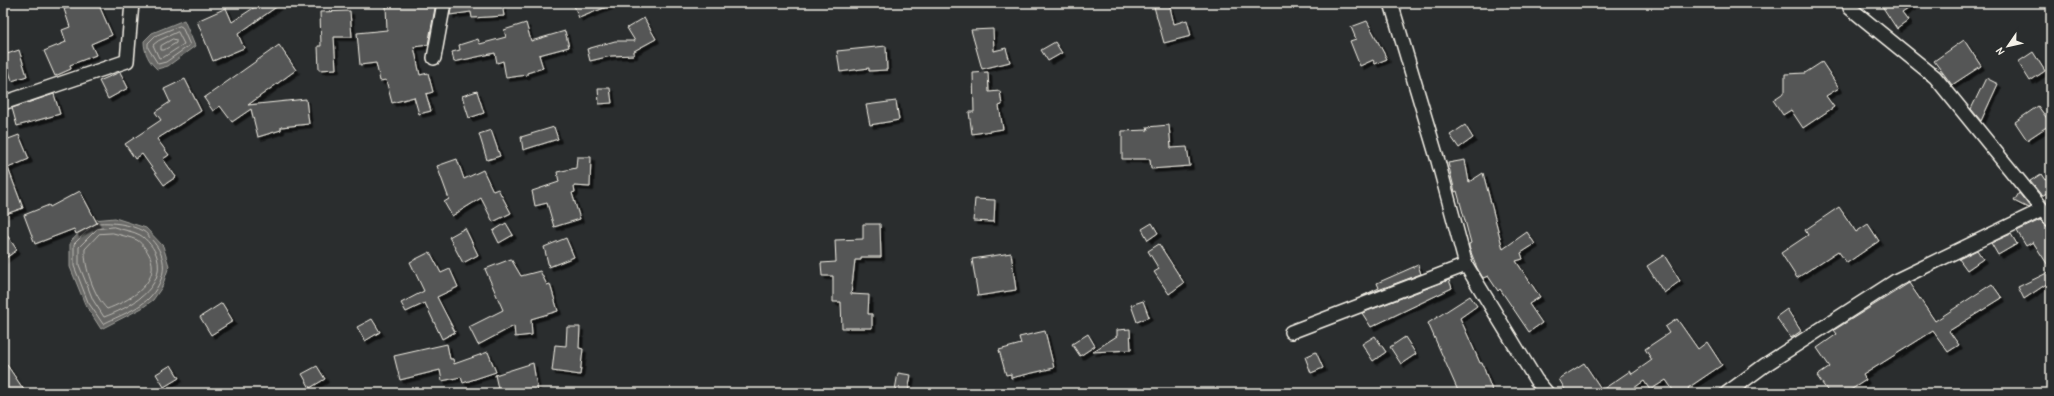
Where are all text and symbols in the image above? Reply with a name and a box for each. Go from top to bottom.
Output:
north arrow [1988,26,2028,66]
text: N [1992,45,2007,58]

